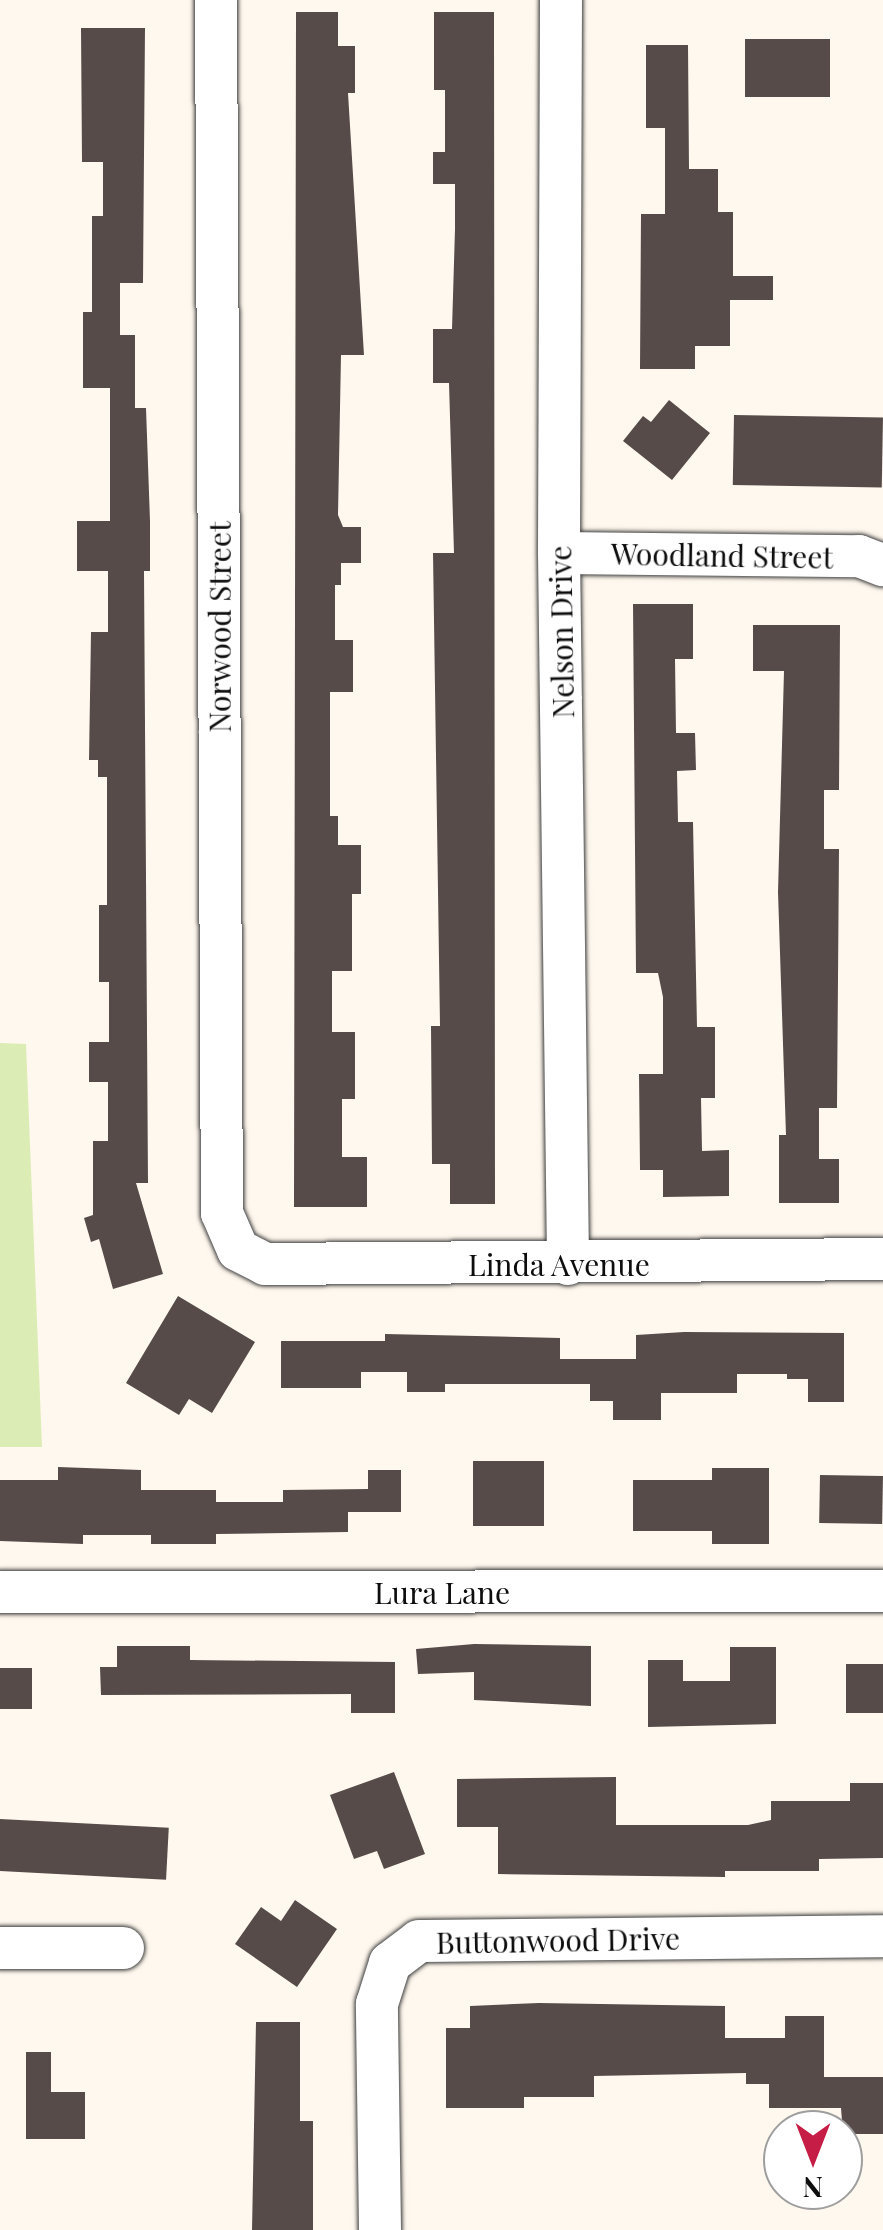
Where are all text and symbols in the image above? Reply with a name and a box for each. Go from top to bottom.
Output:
street label: Norwood Street [201,521,237,733]
street label: Woodland Street [611,535,833,575]
street label: Nelson Drive [541,545,581,719]
street label: Linda Avenue [467,1246,651,1282]
street label: Lura Lane [374,1574,510,1610]
street label: Buttonwood Drive [436,1920,680,1960]
north arrow [763,2110,863,2210]
text: N [803,2170,823,2207]

